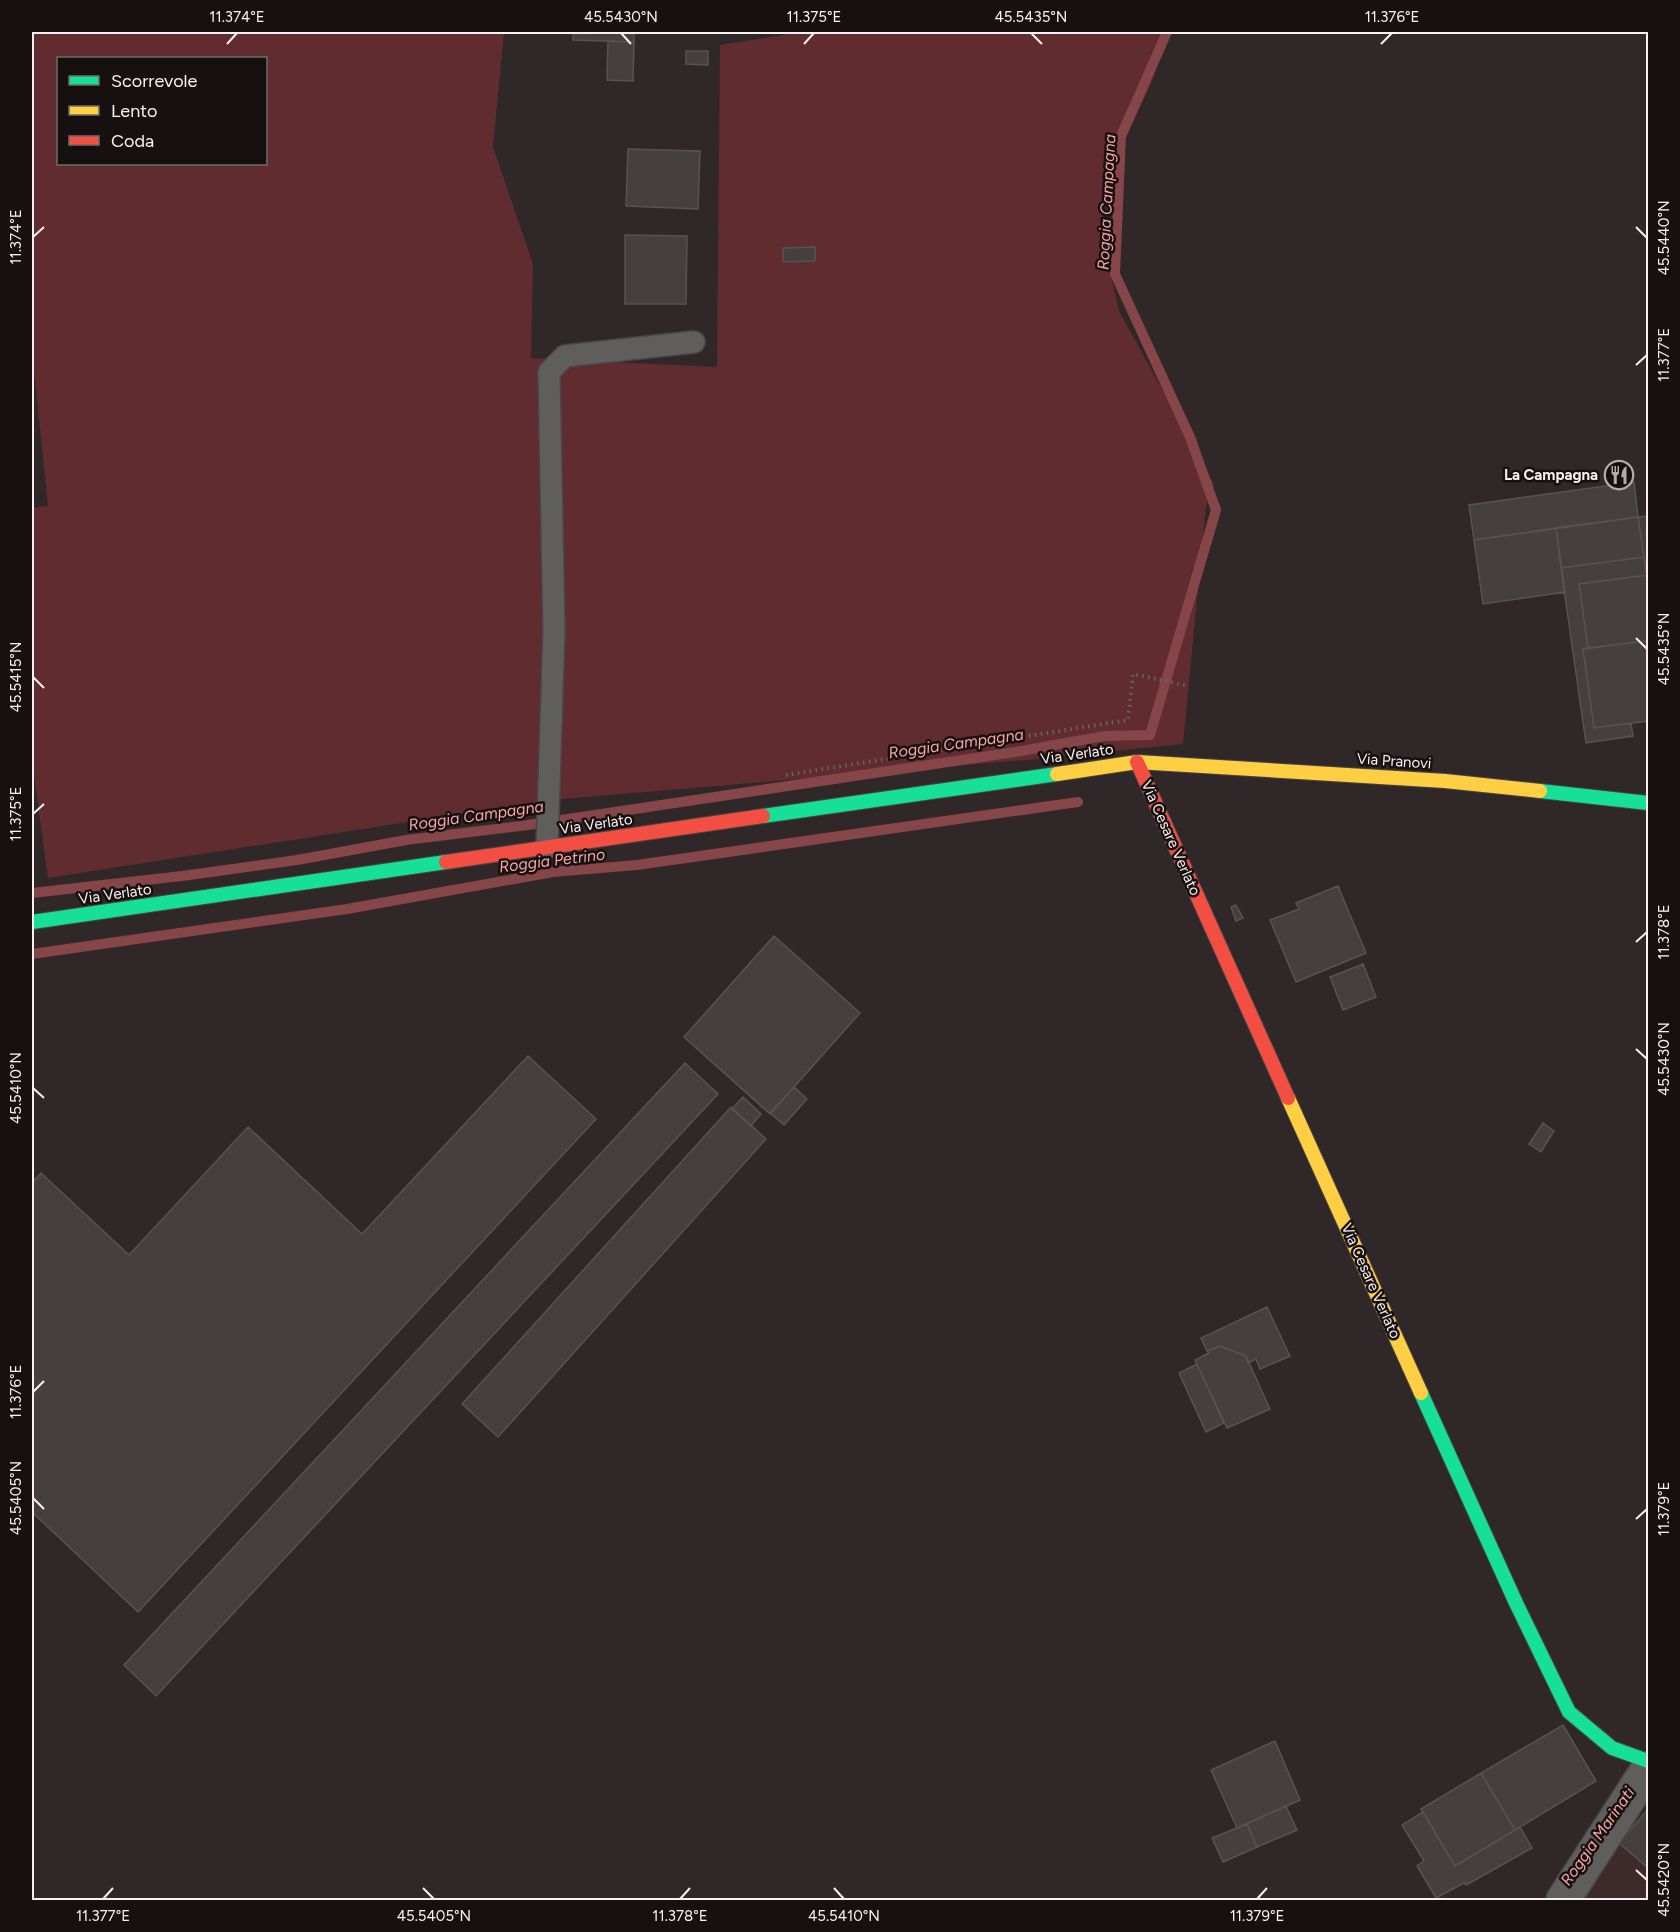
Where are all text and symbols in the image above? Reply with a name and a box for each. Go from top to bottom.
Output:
text: 11.374°E [209,8,265,26]
text: 45.5430°N [584,8,658,26]
text: 11.375°E [787,8,841,26]
text: 45.5435°N [995,8,1067,26]
text: 11.376°E [1365,8,1419,26]
legend [57,57,267,165]
text: Scorrevole [111,70,198,92]
text: Lento [111,100,157,122]
text: Coda [111,130,154,152]
water label: Roggia Campagna [1093,133,1120,271]
text: 45.5440°N [1655,200,1673,276]
text: 11.374°E [7,209,25,265]
text: 11.377°E [1655,328,1673,382]
restaurant icon: La Campagna [1603,459,1635,491]
place label: La Campagna [1504,466,1598,484]
text: 45.5435°N [1655,613,1673,685]
text: 45.5415°N [7,642,25,712]
water label: Roggia Campagna [887,725,1025,762]
street label: Via Verlato [1039,740,1115,768]
street label: Via Pranovi [1356,749,1432,773]
street label: Via Cesare Verlato [1138,778,1205,899]
text: 11.375°E [7,787,25,841]
water label: Roggia Campagna [407,797,545,834]
street label: Via Verlato [558,810,634,838]
water label: Roggia Petrino [498,845,606,876]
street label: Via Verlato [77,880,153,908]
text: 11.378°E [1655,904,1673,960]
text: 45.5430°N [1655,1022,1673,1096]
text: 45.5410°N [7,1052,25,1124]
street label: Via Cesare Verlato [1338,1221,1405,1342]
text: 11.376°E [7,1365,25,1419]
text: 45.5405°N [7,1461,25,1535]
text: 11.379°E [1655,1482,1673,1536]
water label: Roggia Marinati [1557,1783,1638,1889]
text: 45.5420°N [1655,1843,1673,1917]
text: 11.377°E [76,1907,130,1925]
text: 45.5405°N [397,1907,471,1925]
text: 11.378°E [652,1907,708,1925]
text: 45.5410°N [808,1907,880,1925]
text: 11.379°E [1230,1907,1284,1925]

